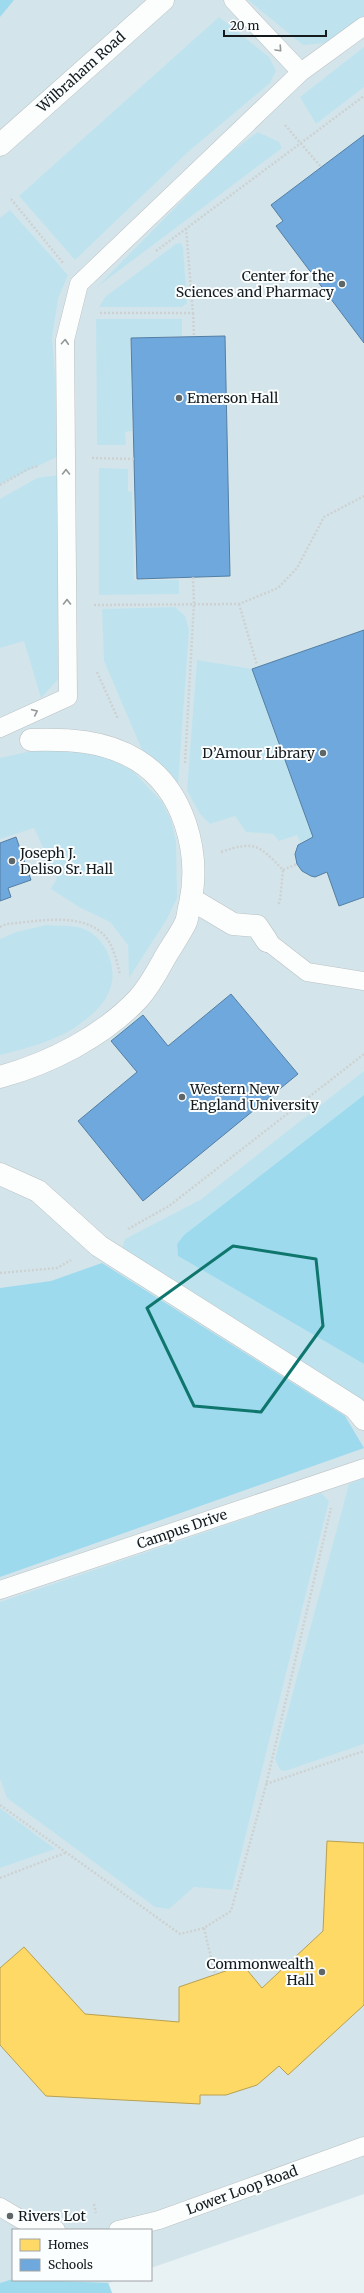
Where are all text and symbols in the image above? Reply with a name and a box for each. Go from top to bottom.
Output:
scale bar [224,12,326,38]
text: 20 m [230,18,259,33]
street label: Wilbraham Road [32,27,129,117]
one-way arrow [274,44,282,52]
place label: Center for the Sciences and Pharmacy [176,267,335,301]
marker: Center for the Sciences and Pharmacy [337,279,347,289]
one-way arrow [61,339,70,345]
place label: Emerson Hall [187,389,279,407]
marker: Emerson Hall [174,393,184,403]
one-way arrow [62,469,70,475]
one-way arrow [63,599,71,605]
one-way arrow [31,709,39,717]
place label: D’Amour Library [202,744,316,762]
marker: D’Amour Library [318,748,328,758]
place label: Joseph J. Deliso Sr. Hall [19,844,114,878]
marker: Joseph J. Deliso Sr. Hall [7,856,17,866]
place label: Western New England University [189,1080,320,1114]
marker: Western New England University [177,1092,187,1102]
street label: Campus Drive [134,1505,230,1553]
place label: Commonwealth Hall [207,1955,315,1989]
marker: Commonwealth Hall [317,1967,327,1977]
street label: Lower Loop Road [184,2161,301,2218]
place label: Rivers Lot [18,2207,87,2225]
marker: Rivers Lot [5,2211,15,2221]
legend [12,2229,152,2281]
text: Homes [48,2237,89,2252]
text: Schools [48,2257,93,2272]

